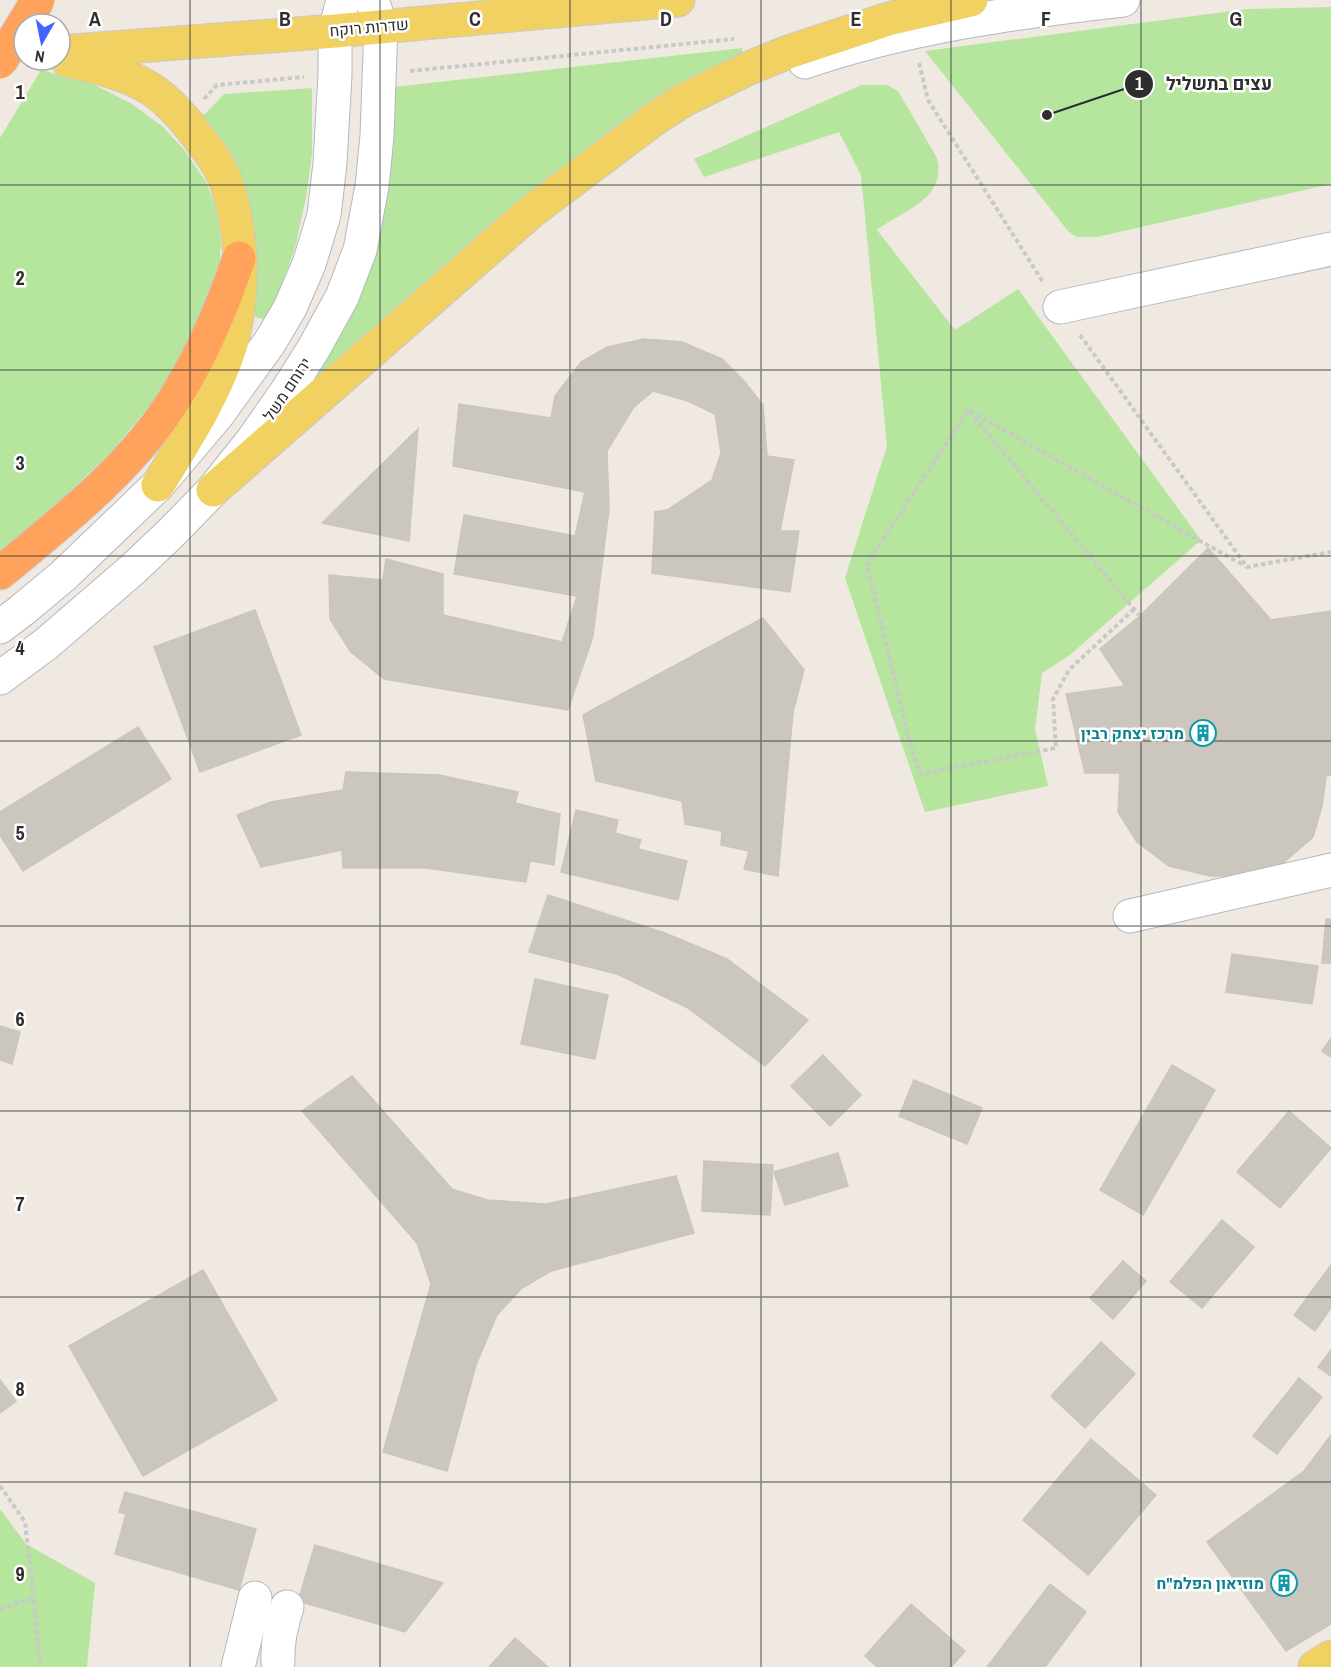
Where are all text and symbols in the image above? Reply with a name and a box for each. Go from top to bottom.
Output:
text: A [89,5,101,32]
text: B [279,5,291,32]
text: C [469,5,481,32]
text: D [660,5,672,32]
text: E [851,5,862,32]
text: F [1041,5,1051,32]
text: G [1230,5,1242,32]
north arrow [12,12,72,72]
street label: שדרות רוקח [328,13,410,41]
text: N [33,45,46,68]
callout: עצים בתשליל [1124,66,1284,102]
text: 1 [1135,71,1144,96]
text: עצים בתשליל [1166,71,1272,96]
text: 1 [15,78,25,105]
text: 2 [15,264,25,291]
street label: ירוחם משל [258,353,316,425]
text: 3 [15,449,25,476]
text: 4 [15,634,25,661]
building icon: מרכז יצחק רבין [1188,718,1218,748]
place label: מרכז יצחק רבין [1081,722,1184,744]
text: 5 [15,819,25,846]
text: 6 [15,1005,25,1032]
text: 7 [15,1190,25,1217]
text: 8 [15,1375,25,1402]
text: 9 [15,1560,25,1587]
building icon: מוזיאון הפלמ"ח [1269,1568,1299,1598]
place label: מוזיאון הפלמ"ח [1156,1572,1264,1594]

